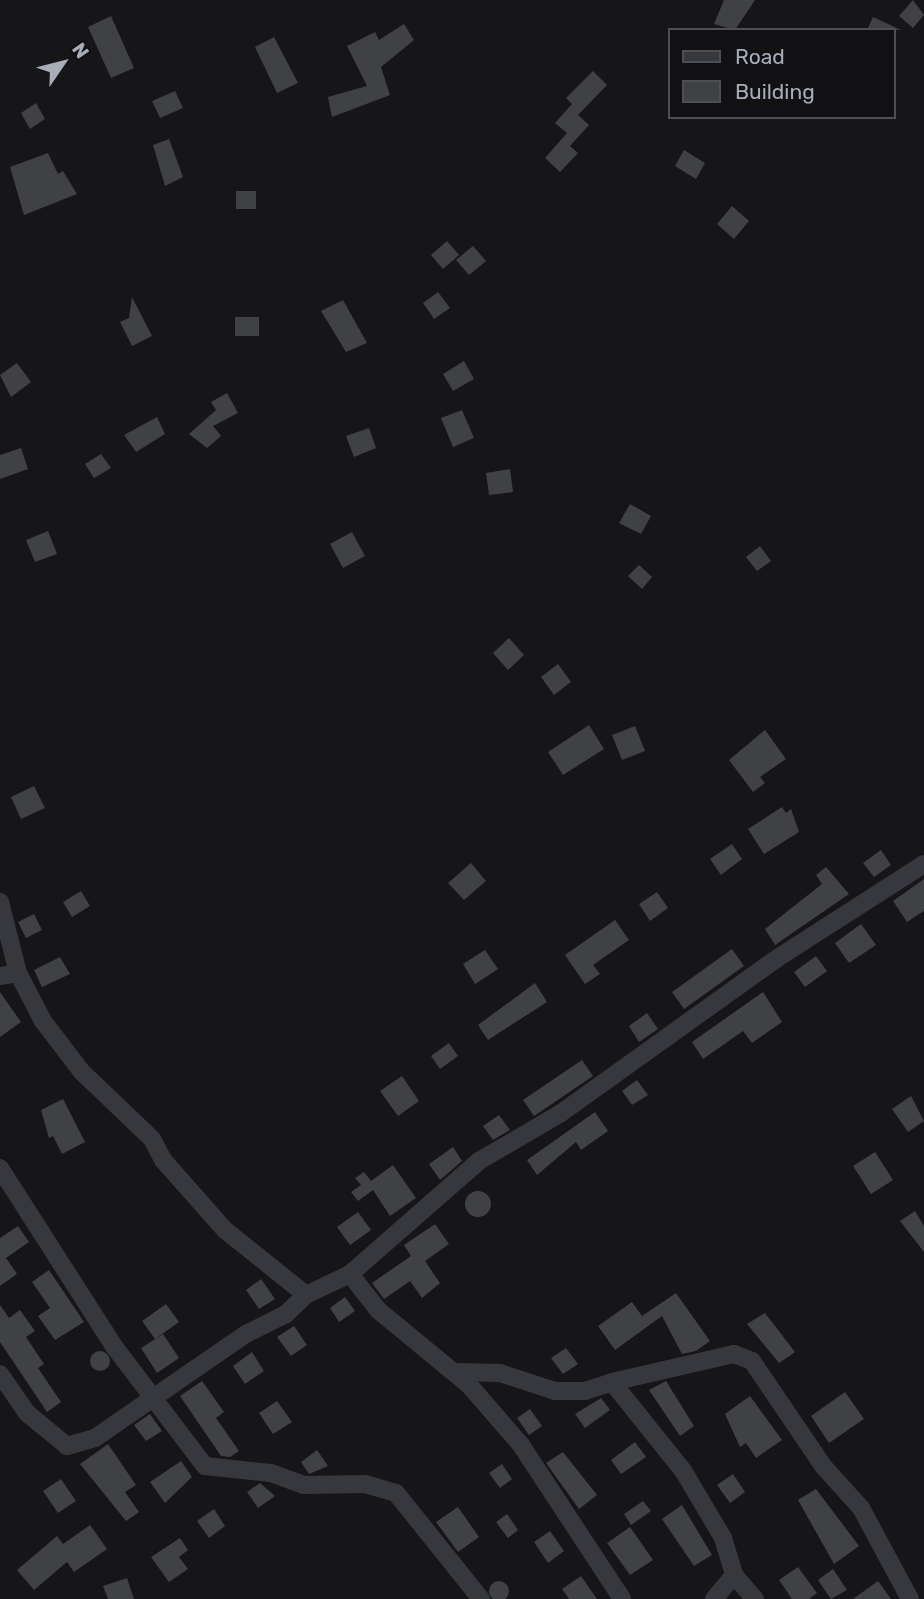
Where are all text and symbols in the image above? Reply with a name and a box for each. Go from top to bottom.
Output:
north arrow [28,28,98,98]
legend [668,28,896,119]
text: N [67,38,94,63]
text: Road [735,44,785,69]
text: Building [735,79,815,104]

